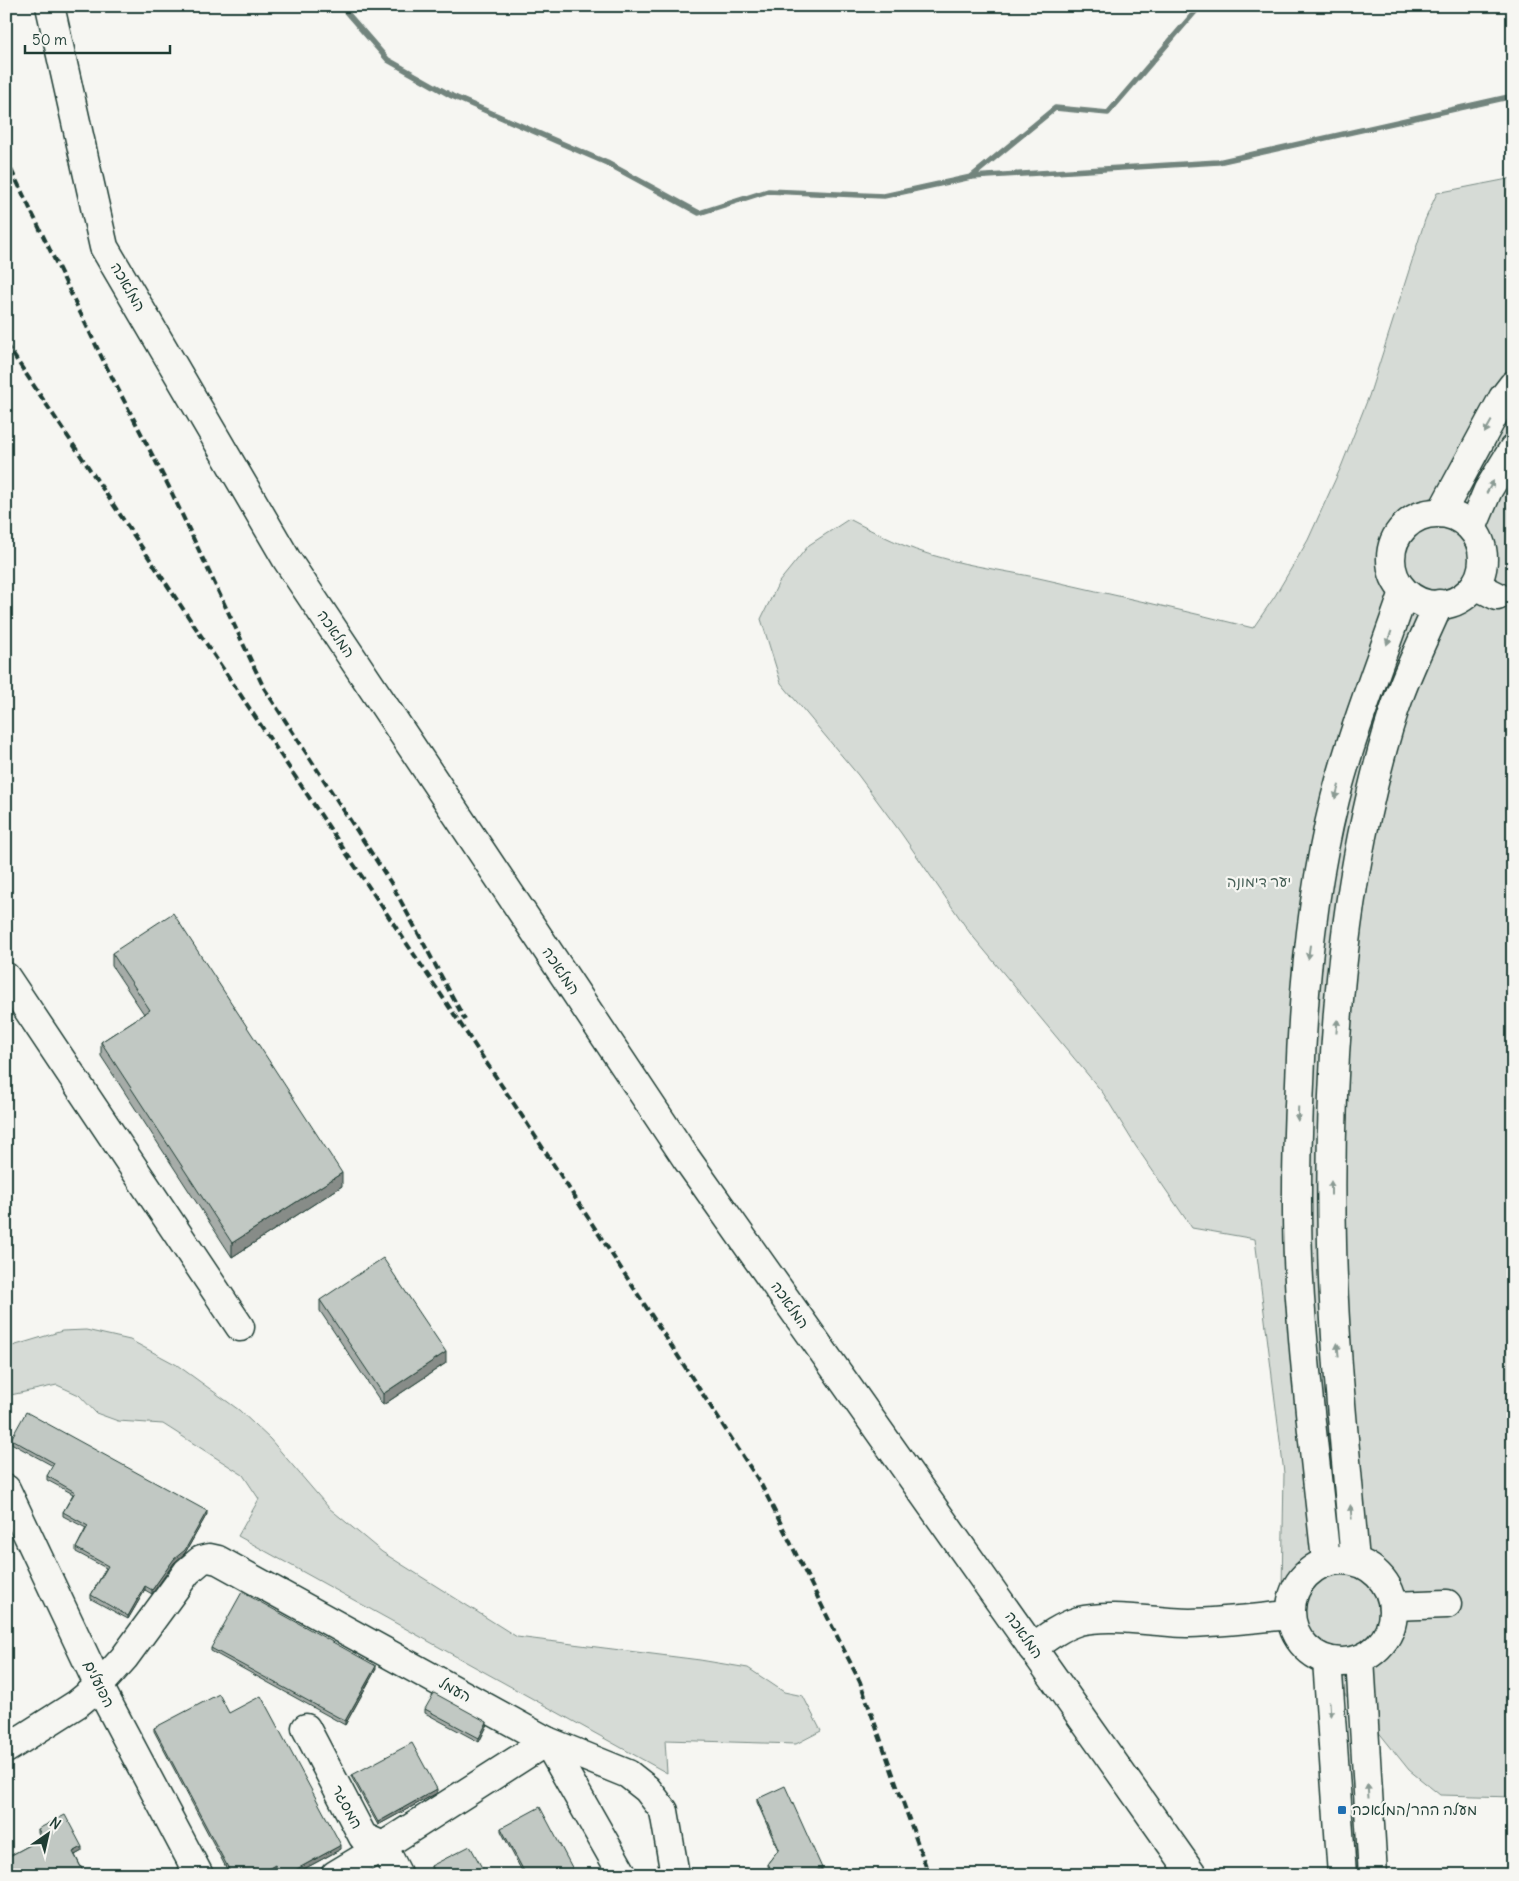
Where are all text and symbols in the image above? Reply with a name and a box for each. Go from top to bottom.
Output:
scale bar [25,22,170,54]
text: 50 m [32,30,67,49]
street label: המלאכה [107,259,150,315]
one-way arrow [1484,419,1492,434]
one-way arrow [1486,480,1494,495]
street label: המלאכה [314,606,359,661]
one-way arrow [1384,631,1392,646]
one-way arrow [1333,785,1341,800]
park label: יער דימונה [1227,872,1291,891]
street label: המלאכה [539,943,584,998]
one-way arrow [1305,945,1313,961]
one-way arrow [1333,1017,1341,1033]
one-way arrow [1294,1107,1302,1123]
one-way arrow [1327,1180,1335,1196]
street label: המלאכה [767,1277,814,1332]
one-way arrow [1334,1342,1342,1358]
one-way arrow [1346,1504,1354,1520]
street label: המלאכה [1001,1607,1048,1662]
street label: הפועלים [80,1657,119,1710]
street label: העמל [436,1673,475,1706]
one-way arrow [1327,1701,1335,1717]
street label: המסגר [328,1781,367,1832]
one-way arrow [1364,1783,1372,1799]
place label: מעלה ההר/המלאכה [1352,1800,1477,1819]
marker: מעלה ההר/המלאכה [1336,1804,1348,1816]
north arrow [22,1808,72,1858]
text: N [46,1813,64,1833]

